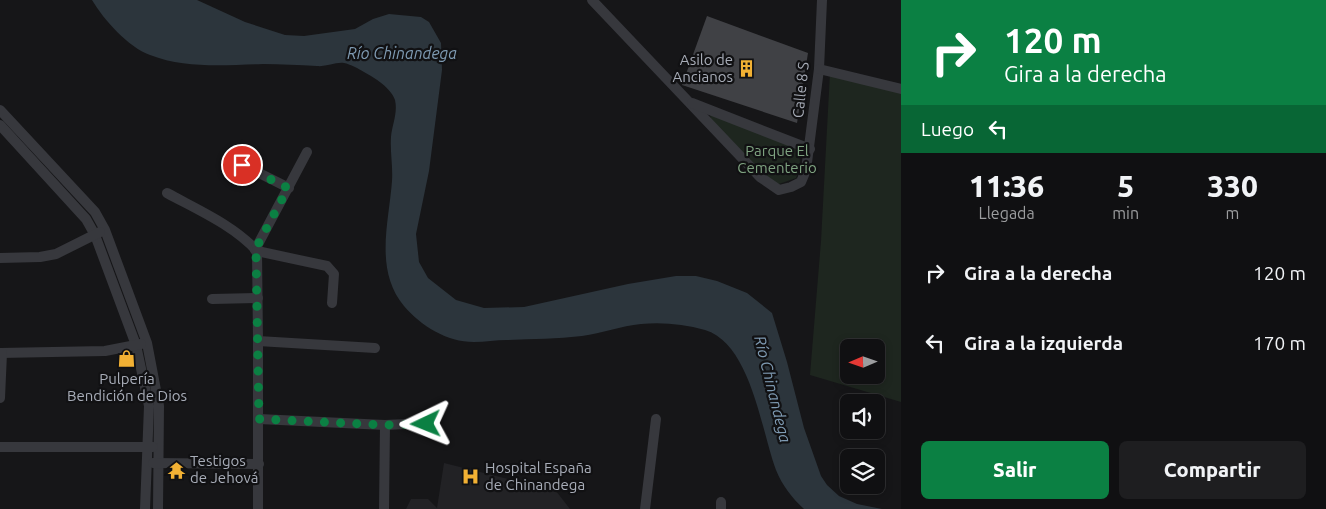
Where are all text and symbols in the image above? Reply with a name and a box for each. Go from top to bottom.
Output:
icon: right [921,20,986,85]
text: 120 m [1004,20,1102,60]
water label: Río Chinandega [347,44,457,62]
place label: Asilo de Ancianos [673,51,733,85]
building icon: Asilo de Ancianos [737,59,757,79]
street label: Calle 8 S [789,61,812,119]
text: Gira a la derecha [1004,61,1167,86]
icon: left [984,115,1012,143]
text: Luego [921,118,974,140]
park label: Parque El Cementerio [737,142,817,176]
pin [221,144,263,186]
icon: arrive [228,151,256,179]
text: 11:36 [969,169,1044,203]
text: 5 [1117,169,1134,203]
text: 330 [1207,169,1258,203]
text: Llegada [979,204,1035,222]
text: min [1112,204,1139,222]
text: m [1226,204,1239,222]
icon: right [921,259,949,287]
text: Gira a la derecha [964,262,1112,284]
text: 120 m [1253,262,1306,284]
icon: left [921,329,949,357]
text: Gira a la izquierda [964,332,1123,354]
text: 170 m [1253,332,1306,354]
water label: Río Chinandega [751,334,795,445]
north arrow [840,339,885,384]
map controls [840,339,885,494]
shop icon: Pulpería Bendición de Dios [117,348,137,368]
place label: Pulpería Bendición de Dios [67,370,187,404]
button: sound [840,394,885,439]
position arrow [399,397,451,449]
button: Salir [921,441,1109,499]
button: Compartir [1119,441,1306,499]
button: layers [840,449,885,494]
place label: Testigos de Jehová [190,452,258,486]
place label: Hospital España de Chinandega [485,459,592,493]
temple icon: Testigos de Jehová [166,460,186,480]
hospital icon: Hospital España de Chinandega [461,467,481,487]

